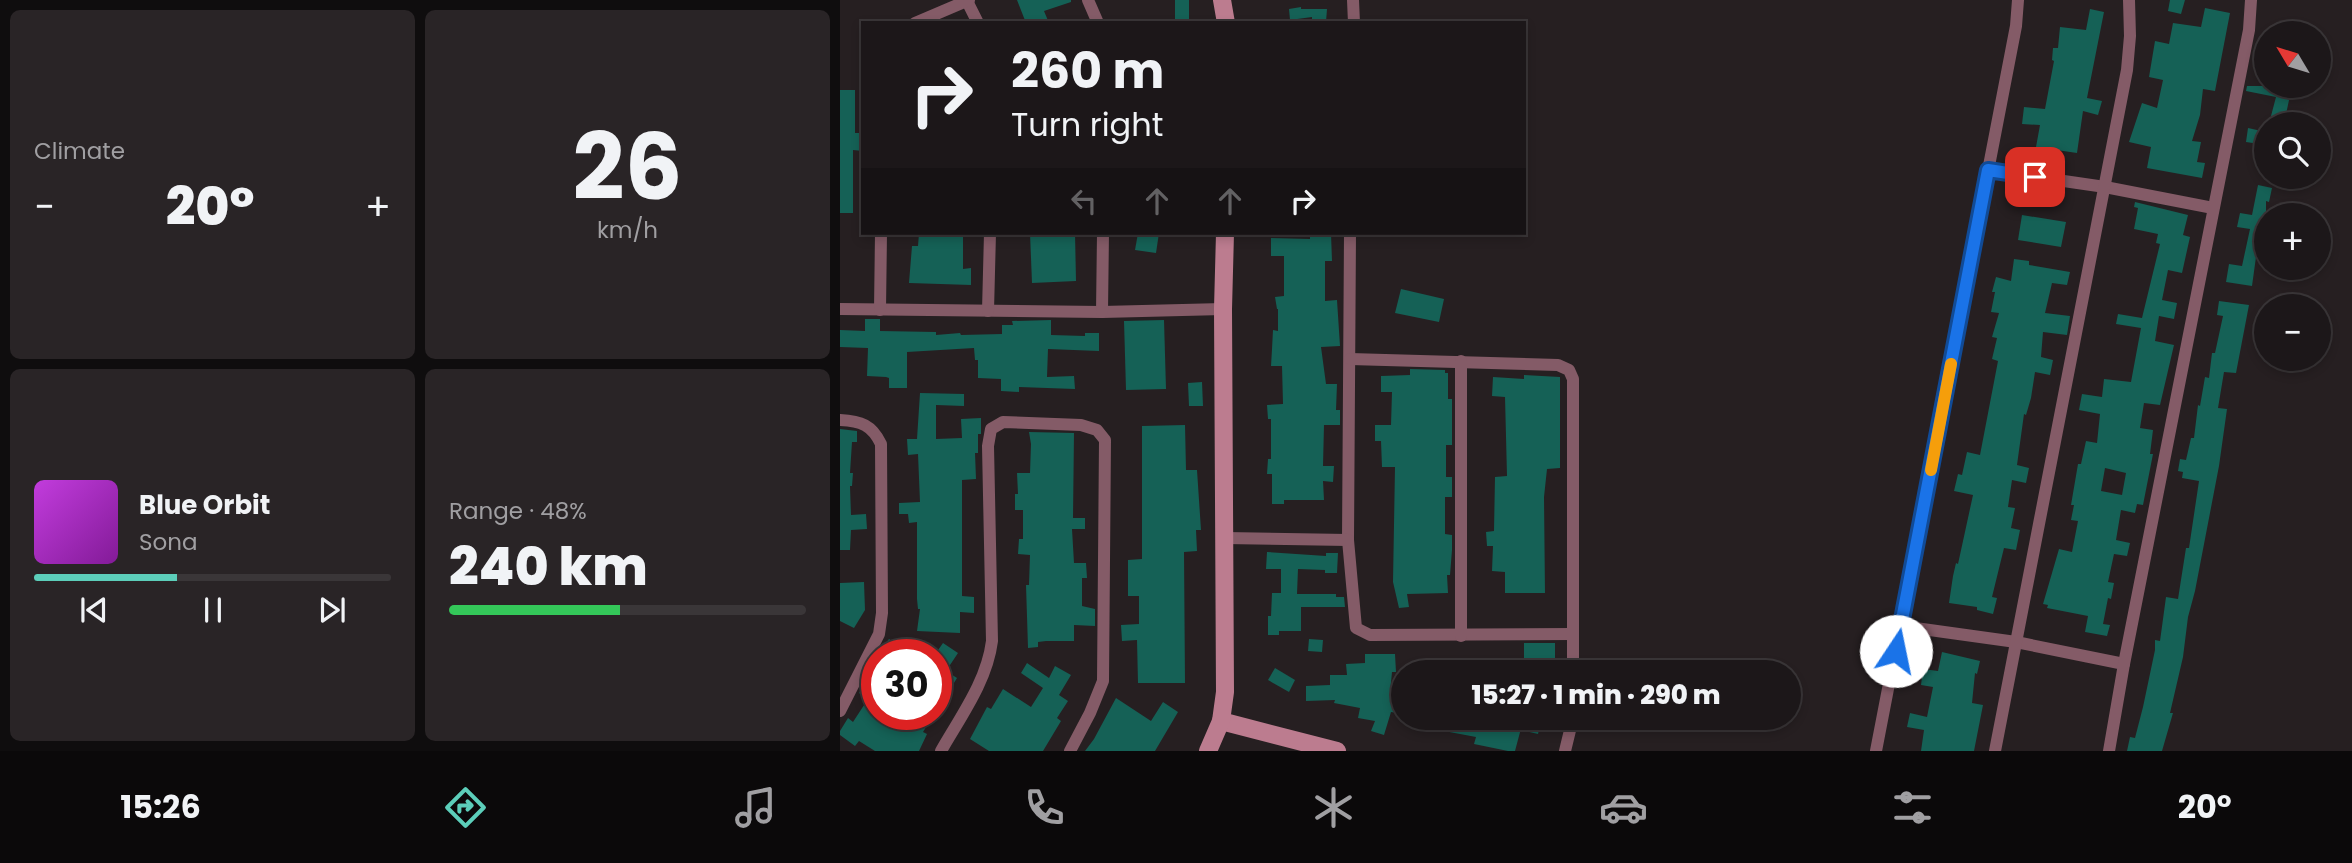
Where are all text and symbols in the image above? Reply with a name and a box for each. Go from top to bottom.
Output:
north arrow [2254,21,2331,98]
map controls [2254,21,2331,371]
text: 260 m [1011,37,1164,105]
icon: right [896,49,987,140]
text: Turn right [1011,102,1163,147]
text: 26 [573,103,682,231]
button: search [2254,112,2331,189]
text: Climate [34,135,125,167]
pin [2005,147,2065,207]
icon: arrive [2016,158,2054,196]
text: 20° [166,170,254,243]
text: − [34,180,55,233]
text: + [365,180,391,233]
icon: left [1065,182,1103,220]
icon: ahead [1138,182,1176,220]
icon: ahead [1211,182,1249,220]
icon: right [1284,182,1322,220]
button: + [2254,203,2331,280]
text: km/h [597,214,658,246]
button: − [2254,294,2331,371]
text: Blue Orbit [139,487,270,523]
text: Range · 48% [449,495,587,527]
text: Sona [139,526,198,558]
text: 240 km [449,530,648,603]
icon: previous [75,591,113,629]
icon: pause [194,591,232,629]
icon: next [313,591,351,629]
position arrow [1859,614,1933,688]
speed limit sign: 30 [861,639,952,730]
text: 15:27 · 1 min · 290 m [1471,677,1721,713]
icon: directions [441,783,490,832]
icon: music [731,783,780,832]
icon: phone [1020,783,1069,832]
icon: climate [1309,783,1358,832]
icon: car [1599,783,1648,832]
icon: filters [1888,783,1937,832]
text: 15:26 [120,784,201,829]
text: 20° [2178,784,2232,829]

